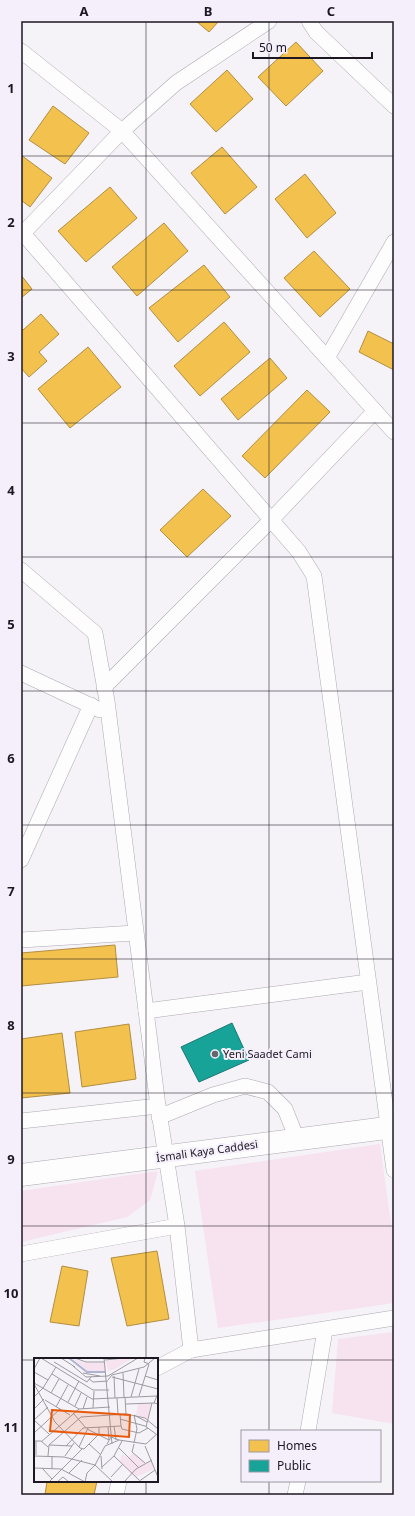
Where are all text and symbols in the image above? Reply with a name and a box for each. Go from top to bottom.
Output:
text: A [80,2,89,20]
text: B [204,2,212,20]
text: C [327,2,335,20]
scale bar [253,34,372,60]
text: 50 m [259,39,287,56]
text: 1 [7,79,15,97]
text: 2 [7,213,15,231]
text: 3 [7,347,15,365]
text: 4 [7,481,15,499]
text: 5 [7,615,15,633]
text: 6 [7,749,15,767]
text: 7 [7,882,15,900]
text: 8 [7,1016,15,1034]
place label: Yeni Saadet Cami [223,1046,312,1061]
marker: Yeni Saadet Cami [210,1049,220,1059]
street label: İsmali Kaya Caddesi [155,1136,259,1165]
text: 9 [7,1150,15,1168]
text: 10 [4,1284,18,1302]
inset map [34,1358,158,1482]
text: 11 [4,1418,18,1436]
legend [241,1430,381,1482]
text: Homes [277,1437,317,1454]
text: Public [277,1457,311,1474]

